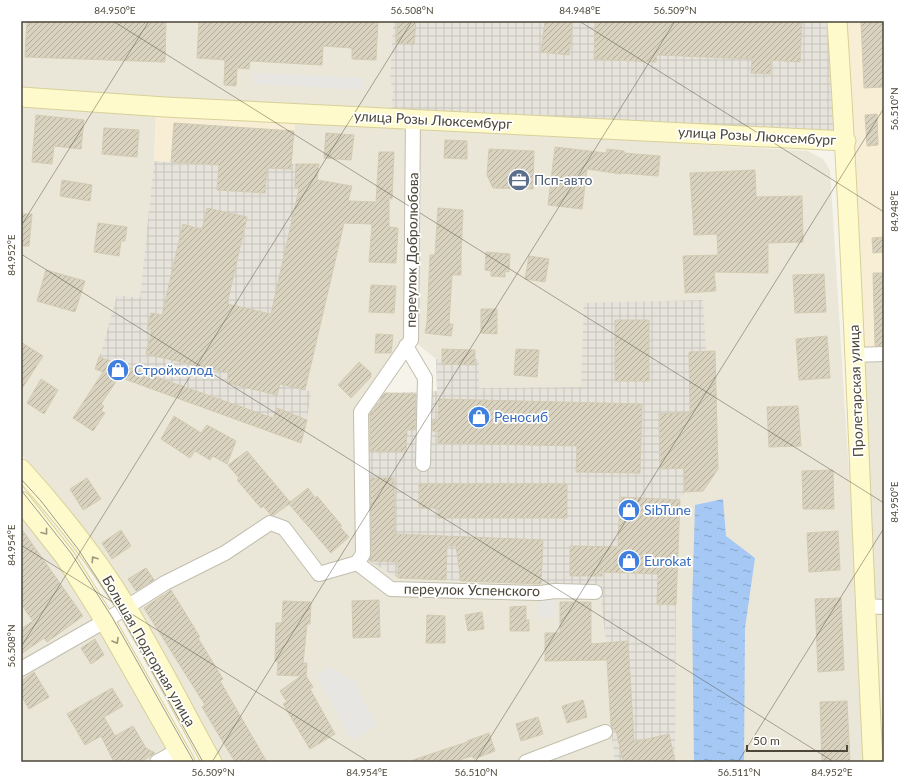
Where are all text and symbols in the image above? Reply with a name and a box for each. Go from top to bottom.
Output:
text: 84.950°E [94,4,136,16]
text: 56.508°N [390,4,434,16]
text: 84.948°E [559,4,601,16]
text: 56.509°N [653,4,697,16]
text: 56.510°N [888,87,900,131]
street label: улица Розы Люксембург [354,107,513,132]
street label: улица Розы Люксембург [678,123,837,148]
office icon: Псп-авто [506,167,532,193]
place label: Псп-авто [534,171,592,188]
street label: переулок Добролюбова [402,172,421,328]
text: 84.948°E [888,190,900,232]
text: 84.952°E [5,234,17,276]
street label: Пролетарская улица [845,324,866,458]
shop icon: Стройхолод [105,357,131,383]
place label: Стройхолод [134,361,213,378]
shop icon: Реносиб [466,404,492,430]
place label: Реносиб [494,408,548,425]
text: 84.950°E [888,481,900,523]
shop icon: SibTune [616,497,642,523]
place label: SibTune [644,501,691,518]
text: 84.954°E [5,524,17,566]
one-way arrow [41,527,48,534]
shop icon: Eurokat [616,548,642,574]
place label: Eurokat [644,552,691,569]
one-way arrow [91,556,99,563]
street label: Большая Подгорная улица [99,572,200,729]
street label: переулок Успенского [404,580,540,599]
text: 56.508°N [5,624,17,668]
one-way arrow [112,637,119,644]
scale bar [747,727,847,753]
text: 50 m [753,733,780,748]
text: 56.509°N [191,766,235,778]
text: 84.954°E [346,766,388,778]
text: 56.510°N [454,766,498,778]
text: 56.511°N [717,766,761,778]
text: 84.952°E [811,766,853,778]

